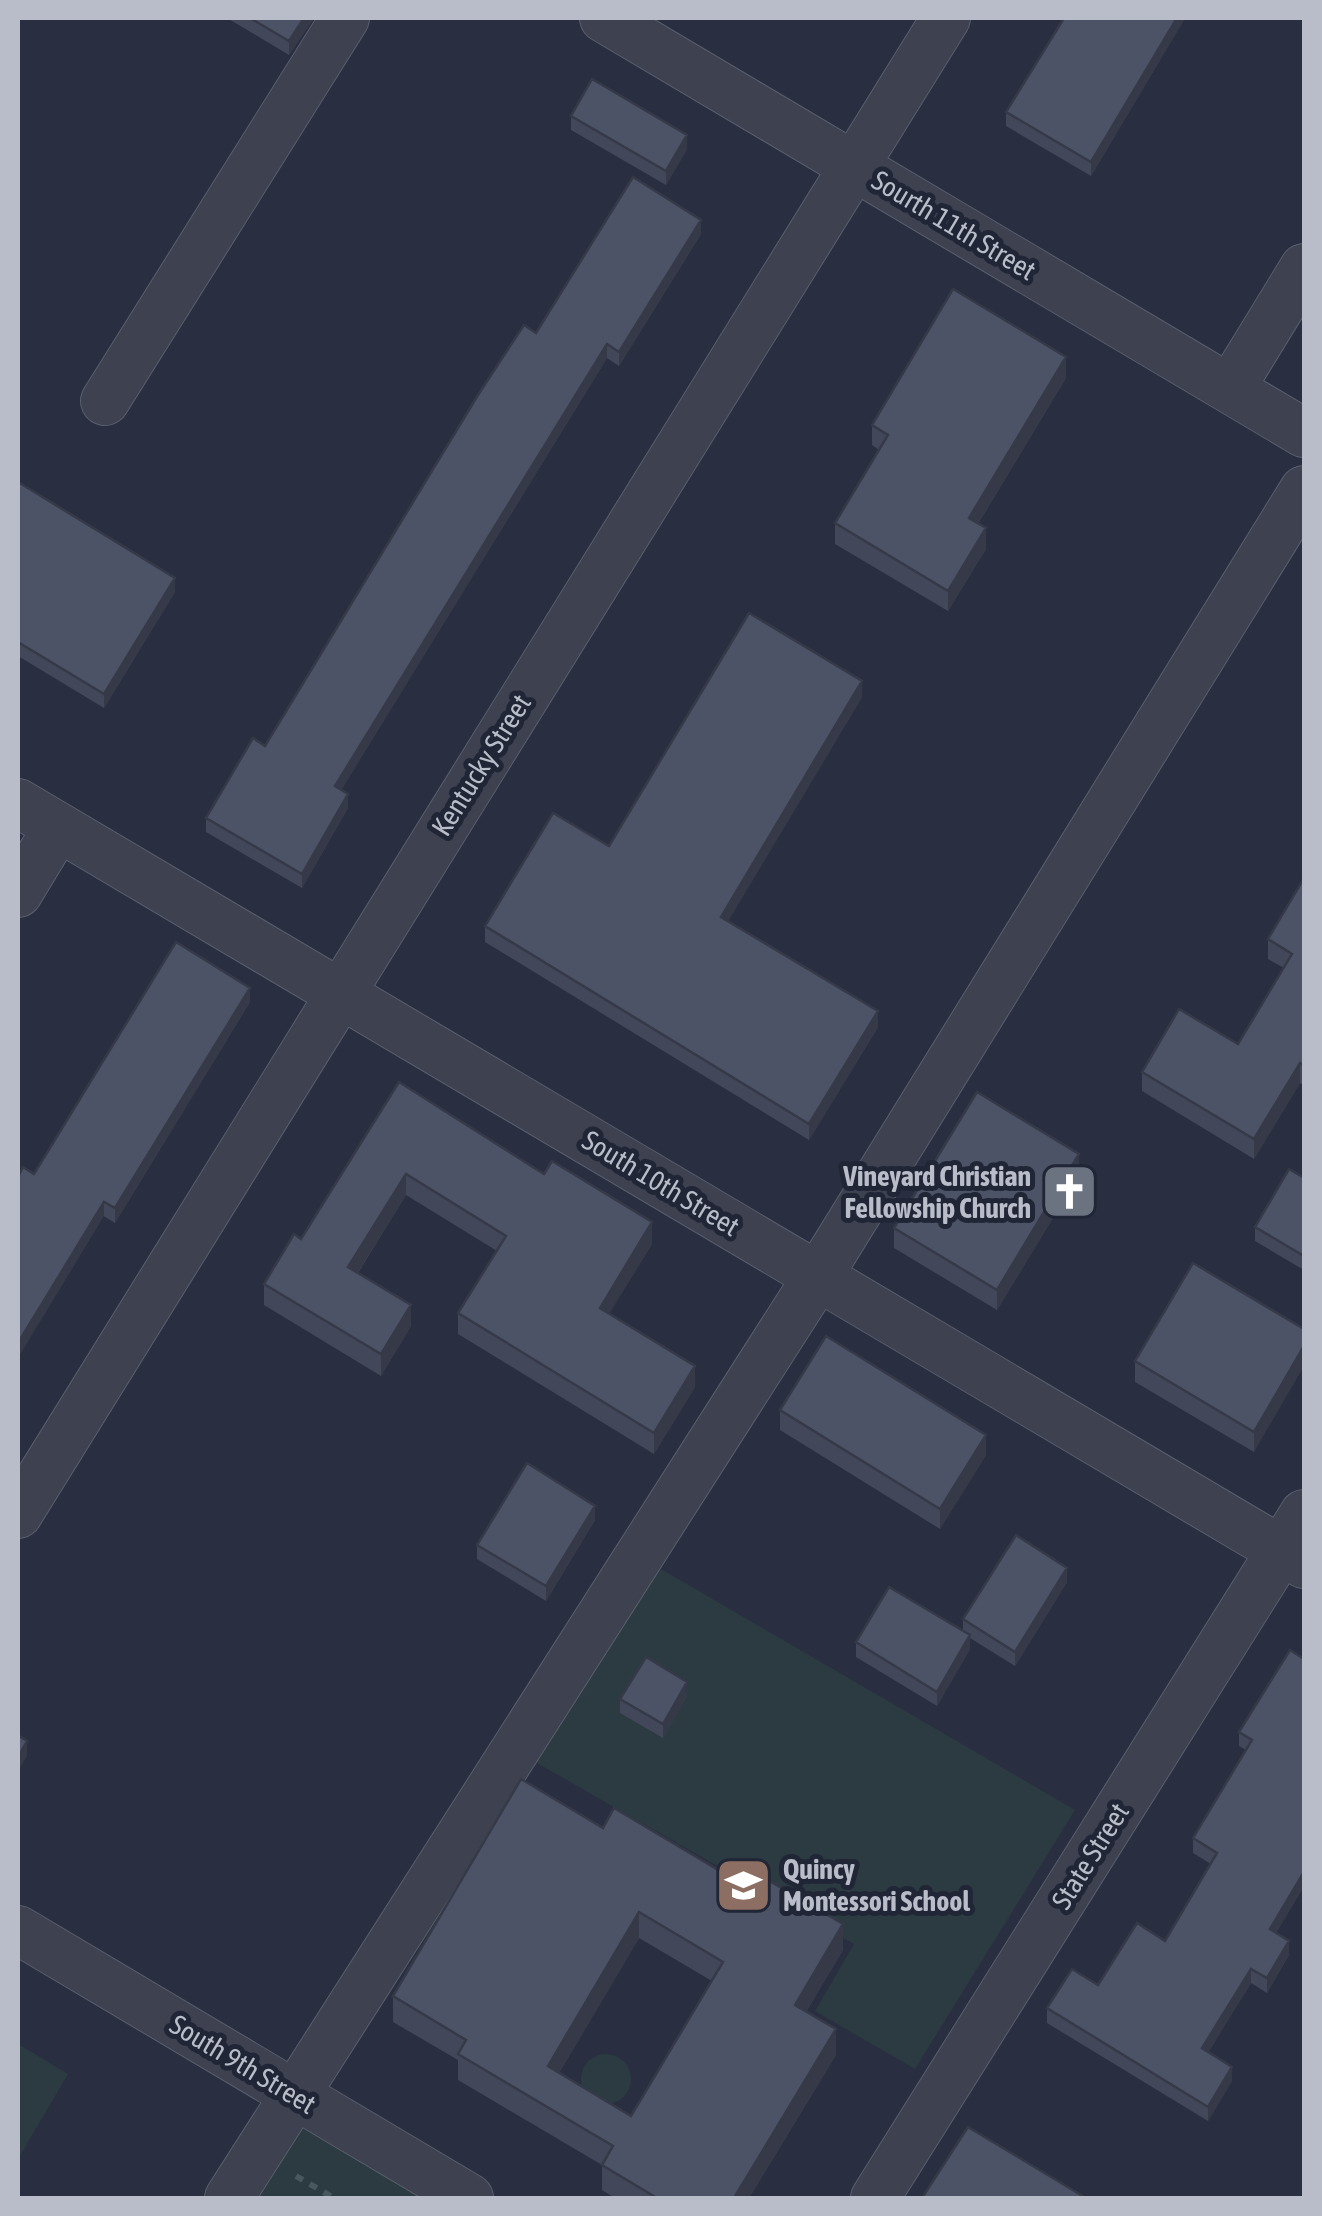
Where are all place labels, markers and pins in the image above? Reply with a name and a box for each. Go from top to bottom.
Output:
place label: Vineyard Christian Fellowship Church [842,1160,1031,1224]
church icon: Vineyard Christian Fellowship Church [1040,1162,1100,1222]
place label: Quincy Montessori School [783,1853,970,1917]
school or university icon: Quincy Montessori School [714,1855,774,1915]

